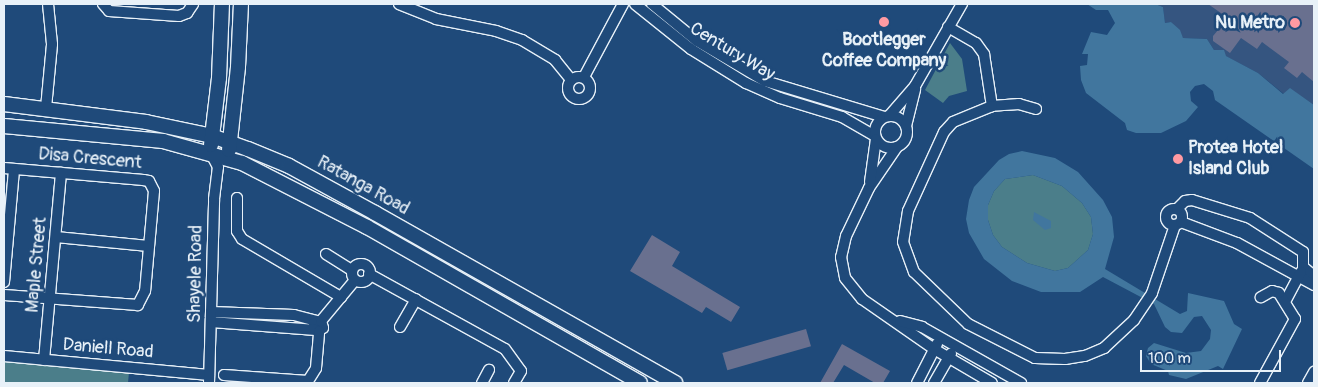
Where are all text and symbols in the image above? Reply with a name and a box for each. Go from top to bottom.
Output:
place label: Nu Metro [1215,12,1285,34]
marker: Bootlegger Coffee Company [878,16,890,28]
marker: Nu Metro [1289,17,1301,29]
street label: Century Way [686,18,778,86]
place label: Bootlegger Coffee Company [822,30,946,72]
place label: Protea Hotel Island Club [1188,138,1283,180]
street label: Disa Crescent [37,144,143,174]
street label: Ratanga Road [313,152,413,220]
marker: Protea Hotel Island Club [1172,153,1184,165]
street label: Maple Street [22,216,52,314]
street label: Shayele Road [184,225,208,323]
street label: Daniell Road [62,334,154,364]
scale bar [1143,340,1284,372]
text: 100 m [1148,349,1191,368]

